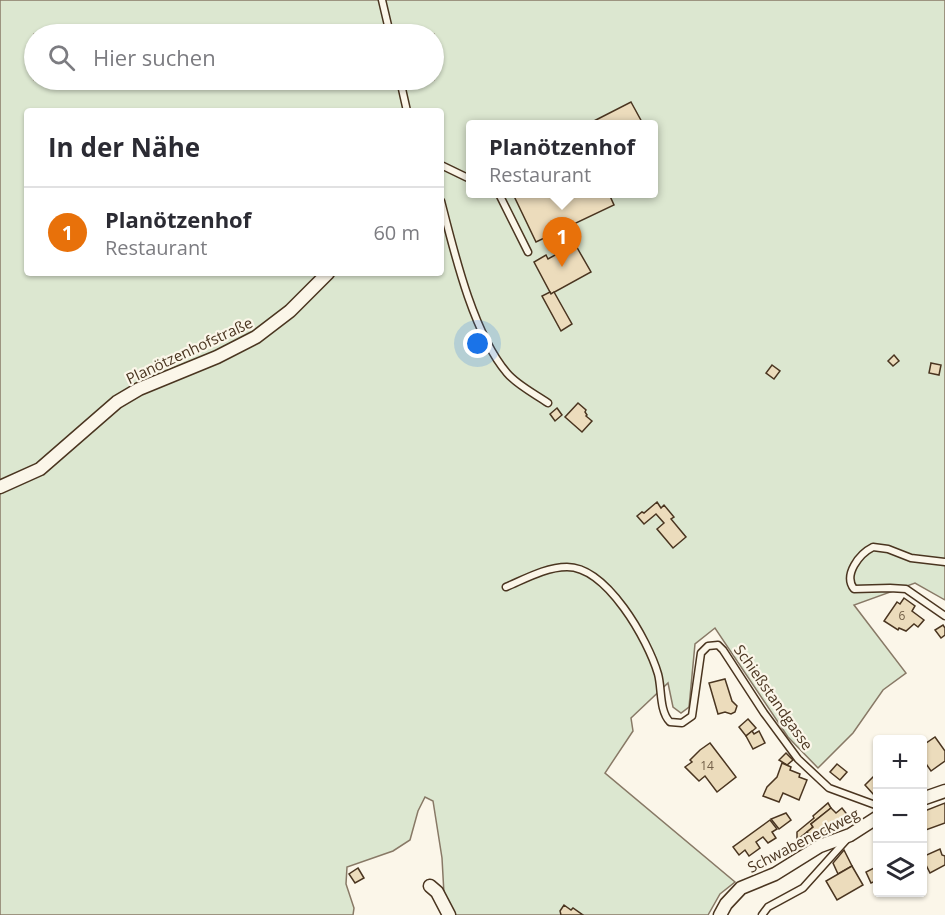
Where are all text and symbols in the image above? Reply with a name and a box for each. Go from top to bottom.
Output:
search box [24,24,444,90]
icon: search [45,41,78,74]
text: Hier suchen [93,42,216,72]
popup [466,120,658,198]
text: In der Nähe [48,129,200,165]
text: Planötzenhof [489,131,635,161]
text: Restaurant [489,161,591,188]
text: Planötzenhof [105,204,251,234]
pin: 1 [542,218,582,267]
text: 1 [62,219,73,246]
text: 60 m [373,219,420,246]
text: Restaurant [105,234,207,261]
street label: Planötzenhofstraße [123,312,255,388]
your location [463,329,492,358]
house number: 6 [899,607,906,624]
street label: Schießstandgasse [730,640,818,754]
map controls [873,735,927,897]
button: + [873,735,927,789]
house number: 14 [700,757,714,774]
button: − [873,789,927,843]
street label: Schwabeneckweg [744,803,862,877]
button: layers [873,843,927,897]

